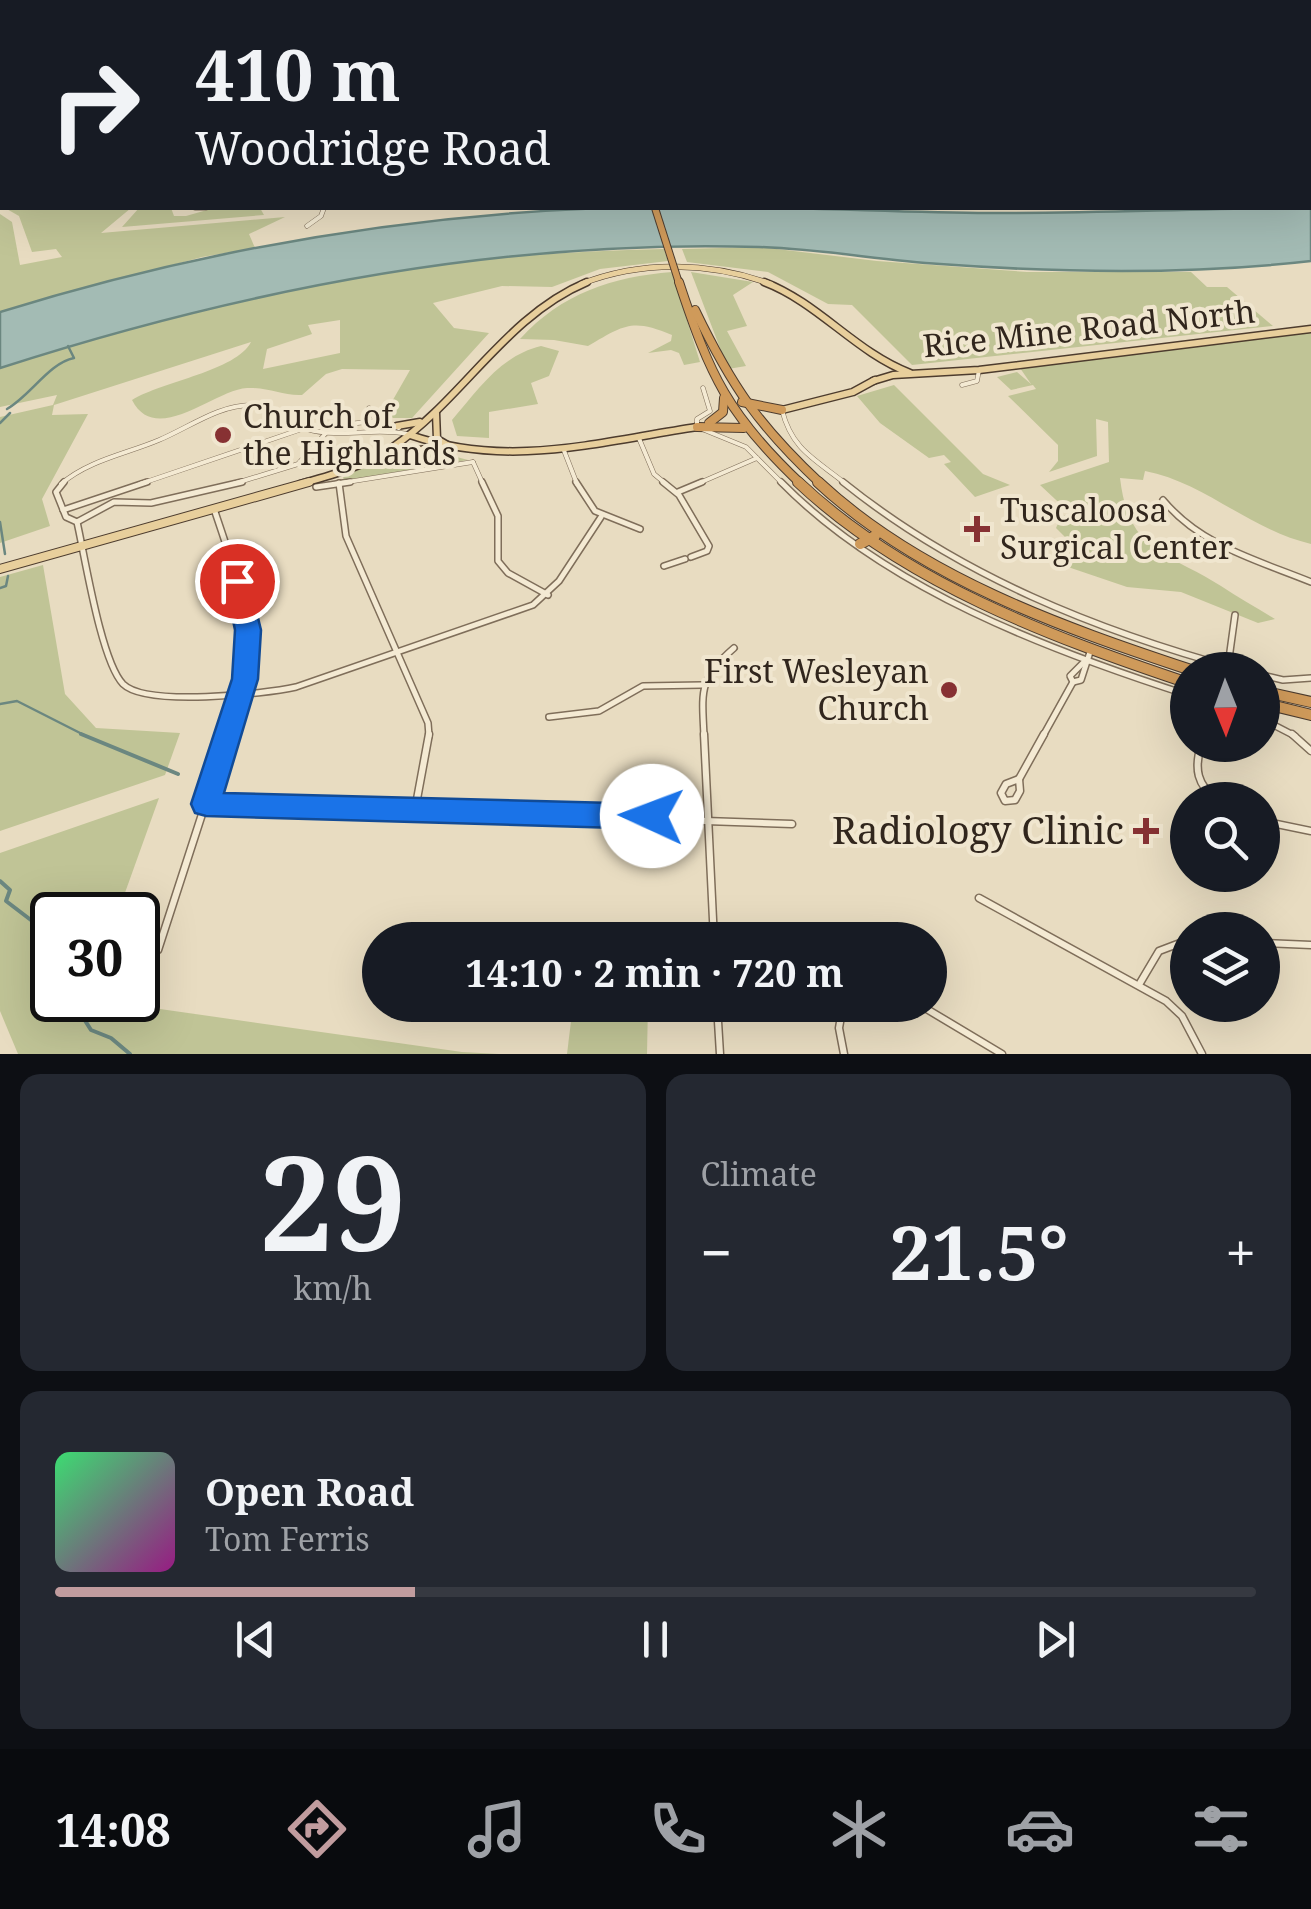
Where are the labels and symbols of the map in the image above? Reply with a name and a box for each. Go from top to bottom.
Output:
street label: Rice Mine Road North [921,289,1257,366]
place label: Church of the Highlands [243,394,456,474]
marker: Church of the Highlands [212,424,234,446]
place label: Tuscaloosa Surgical Center [1000,488,1233,568]
marker: Tuscaloosa Surgical Center [964,516,990,542]
pin [195,539,280,624]
place label: First Wesleyan Church [704,649,929,729]
north arrow [1170,652,1280,762]
marker: First Wesleyan Church [938,679,960,701]
position arrow [600,764,704,868]
place label: Radiology Clinic [832,803,1124,855]
marker: Radiology Clinic [1133,818,1159,844]
speed limit sign: 30 [30,892,160,1022]

